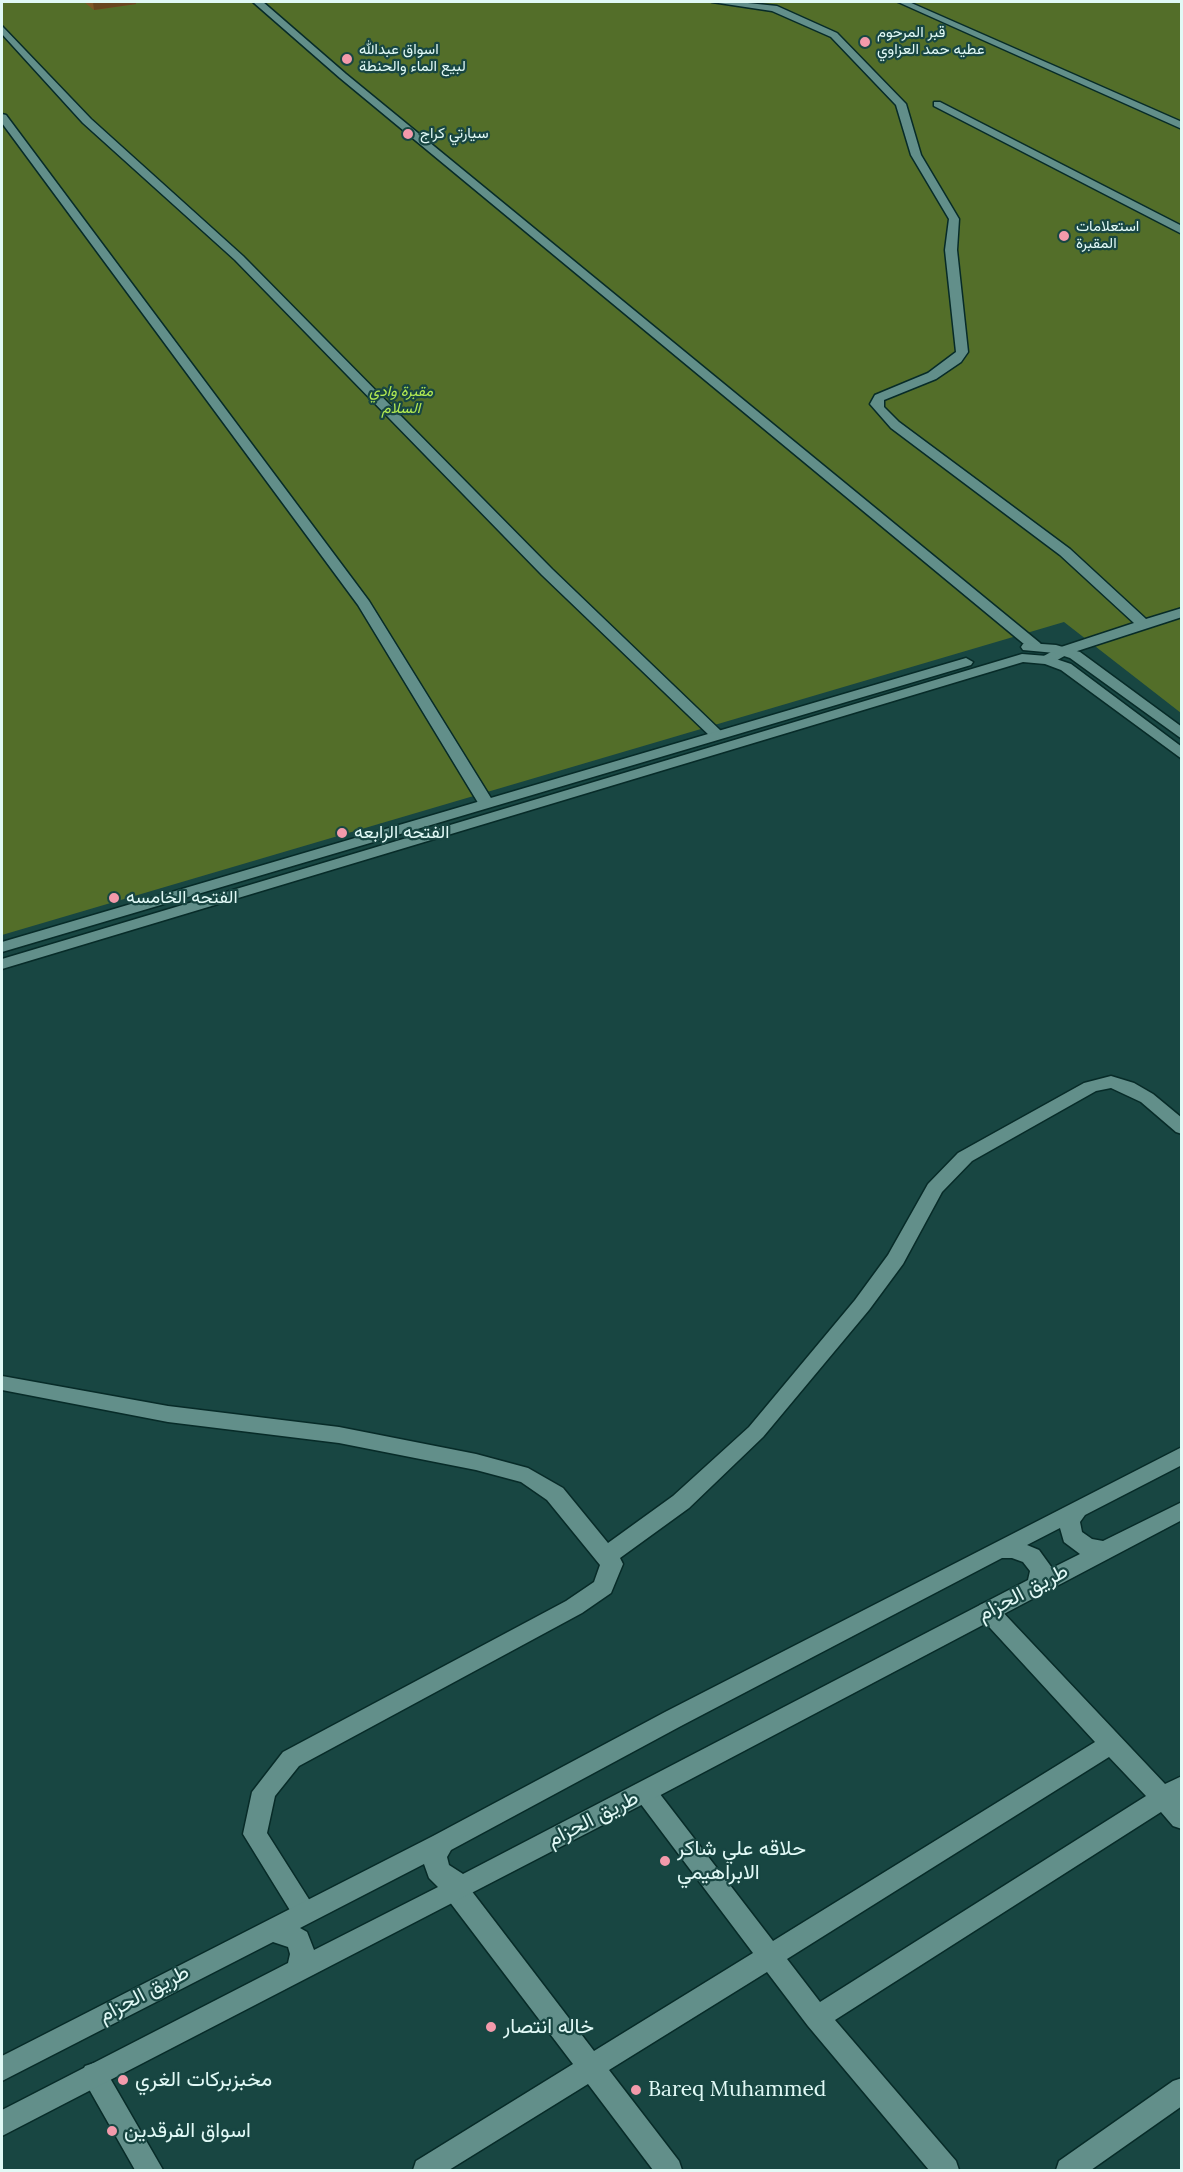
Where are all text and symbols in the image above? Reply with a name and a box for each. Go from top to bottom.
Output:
place label: قبر المرحوم عطيه حمد العزاوي [877,24,985,59]
marker: قبر المرحوم عطيه حمد العزاوي [858,35,872,49]
place label: اسواق عبدالله لبيع الماء والحنطة [359,41,466,76]
marker: اسواق عبدالله لبيع الماء والحنطة [340,52,354,66]
place label: سيارتي كراج [420,125,489,143]
marker: سيارتي كراج [401,127,415,141]
place label: استعلامات المقبرة [1076,218,1139,253]
marker: استعلامات المقبرة [1057,229,1071,243]
park label: مقبرة وادي السلام [369,383,433,418]
place label: الفتحه الرابعه [354,822,449,844]
marker: الفتحه الرابعه [335,826,349,840]
place label: الفتحه الخامسه [126,887,238,909]
marker: الفتحه الخامسه [107,891,121,905]
street label: طريق الحزام [973,1559,1073,1627]
street label: طريق الحزام [543,1785,643,1853]
place label: حلاقه علي شاكر الابراهيمي [677,1836,806,1886]
marker: حلاقه علي شاكر الابراهيمي [658,1854,672,1868]
street label: طريق الحزام [94,1960,194,2028]
place label: خاله انتصار [503,2014,594,2040]
marker: خاله انتصار [484,2020,498,2034]
place label: مخبزبركات الغري [135,2067,272,2093]
marker: مخبزبركات الغري [116,2073,130,2087]
place label: Bareq Muhammed [648,2077,826,2103]
marker: Bareq Muhammed [629,2083,643,2097]
place label: اسواق الفرقدين [124,2118,251,2144]
marker: اسواق الفرقدين [105,2124,119,2138]

